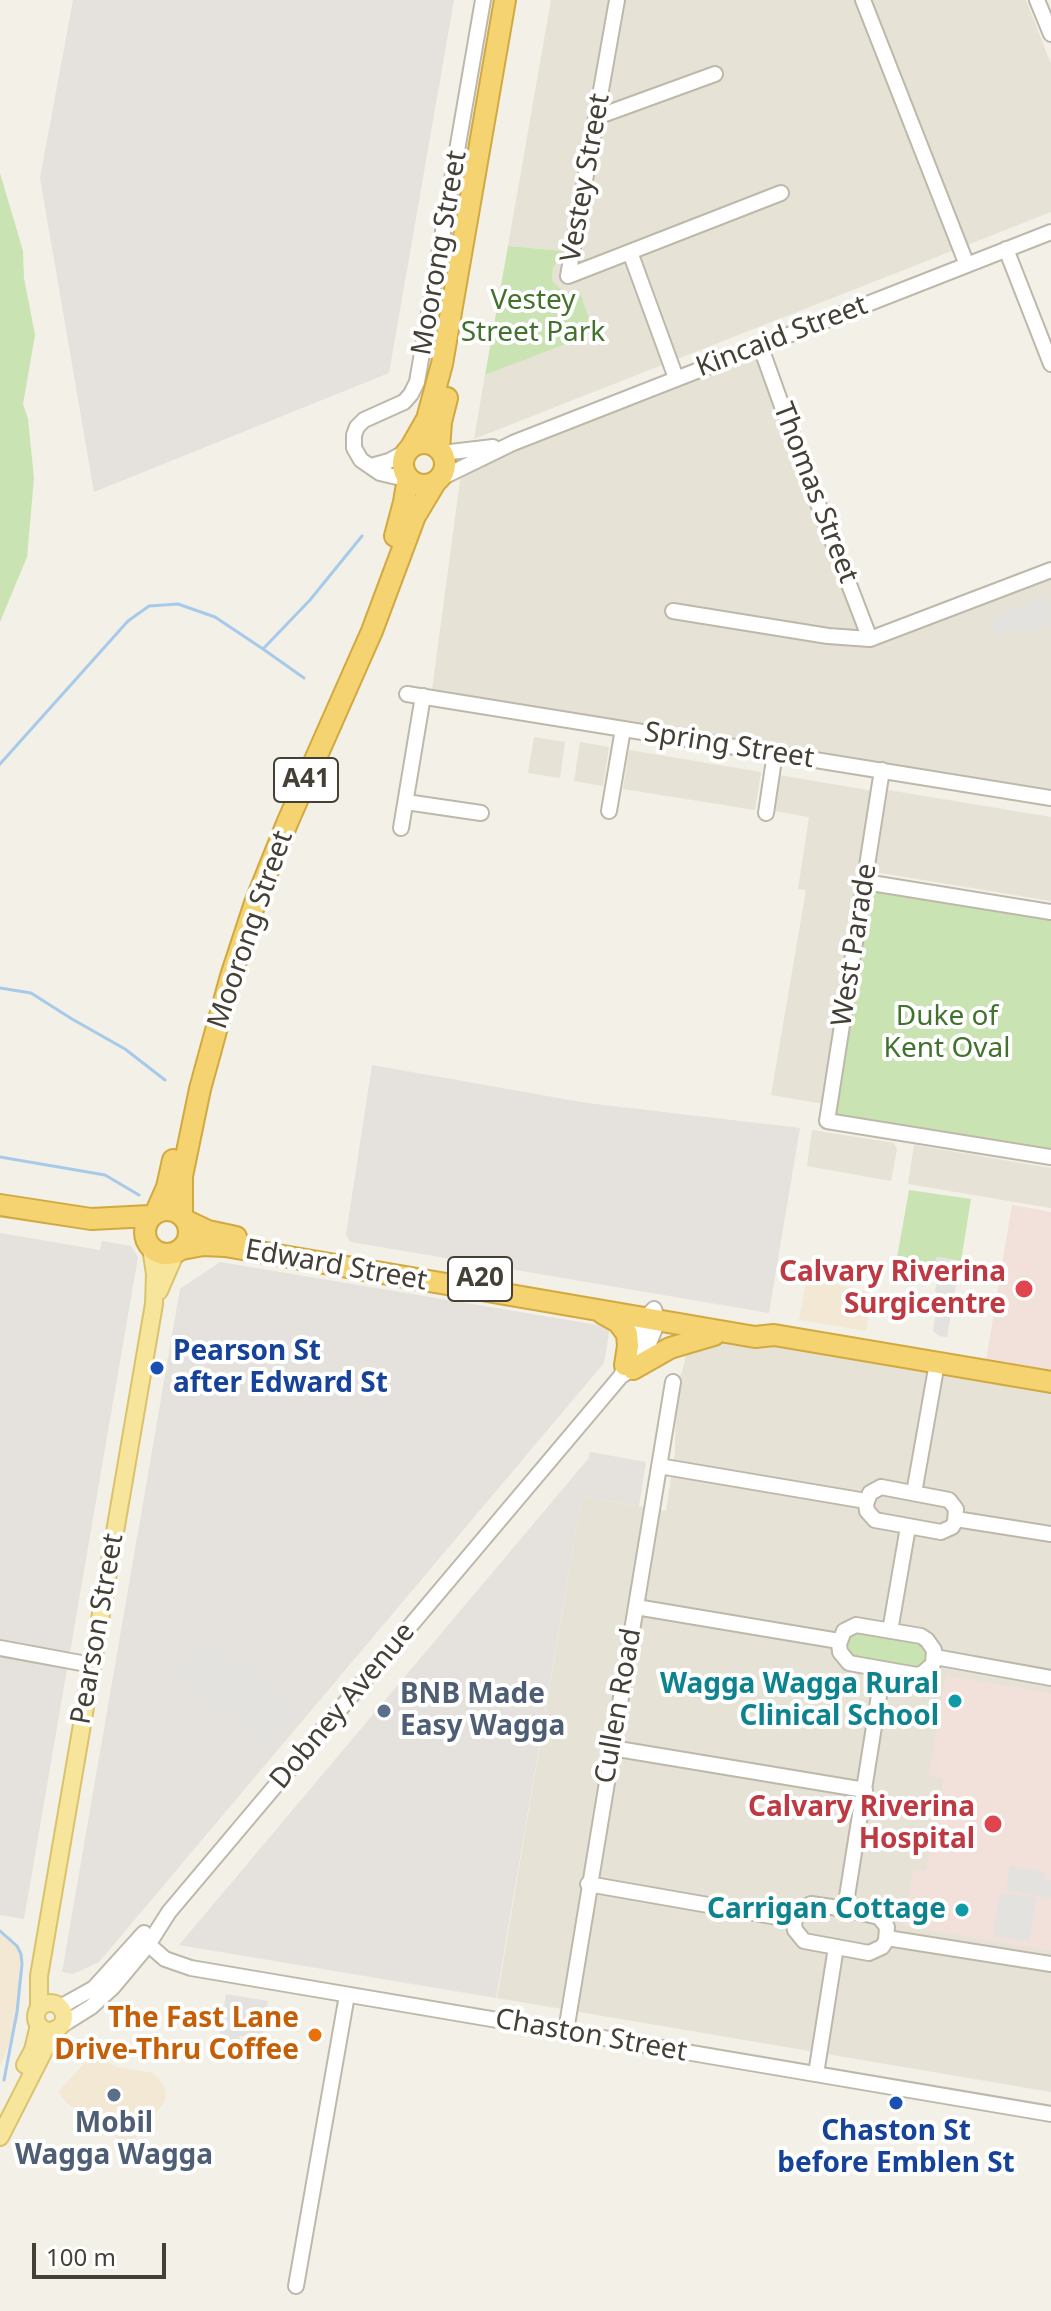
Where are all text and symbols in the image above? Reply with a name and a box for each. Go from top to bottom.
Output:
street label: Vestey Street [555,91,617,265]
street label: Moorong Street [405,148,475,358]
park label: Vestey Street Park [461,284,605,350]
street label: Kincaid Street [692,289,872,385]
street label: Thomas Street [765,398,865,588]
street label: Spring Street [642,716,816,776]
road number: A41 [274,758,338,802]
street label: Moorong Street [201,827,301,1033]
street label: West Parade [826,861,884,1029]
park label: Duke of Kent Oval [884,1000,1010,1066]
street label: Edward Street [242,1233,430,1299]
place label: Calvary Riverina Surgicentre [779,1256,1006,1322]
road number: A20 [448,1257,512,1301]
marker: Calvary Riverina Surgicentre [1013,1278,1035,1300]
place label: Pearson St after Edward St [173,1335,388,1401]
marker: Pearson St after Edward St [148,1359,166,1377]
street label: Pearson Street [65,1531,131,1727]
street label: Dobney Avenue [264,1616,422,1796]
street label: Cullen Road [589,1626,649,1786]
place label: Wagga Wagga Rural Clinical School [660,1668,939,1734]
place label: BNB Made Easy Wagga [400,1678,565,1744]
marker: Wagga Wagga Rural Clinical School [946,1692,964,1710]
marker: BNB Made Easy Wagga [375,1702,393,1720]
place label: Calvary Riverina Hospital [748,1791,975,1857]
marker: Calvary Riverina Hospital [982,1813,1004,1835]
place label: Carrigan Cottage [707,1893,946,1927]
marker: Carrigan Cottage [953,1901,971,1919]
place label: The Fast Lane Drive-Thru Coffee [54,2002,299,2068]
street label: Chaston Street [493,2003,689,2069]
marker: The Fast Lane Drive-Thru Coffee [306,2026,324,2044]
marker: Mobil Wagga Wagga [105,2086,123,2104]
marker: Chaston St before Emblen St [887,2094,905,2112]
place label: Mobil Wagga Wagga [15,2107,213,2173]
place label: Chaston St before Emblen St [777,2115,1015,2181]
scale bar [36,2227,170,2277]
text: 100 m [46,2240,116,2273]

